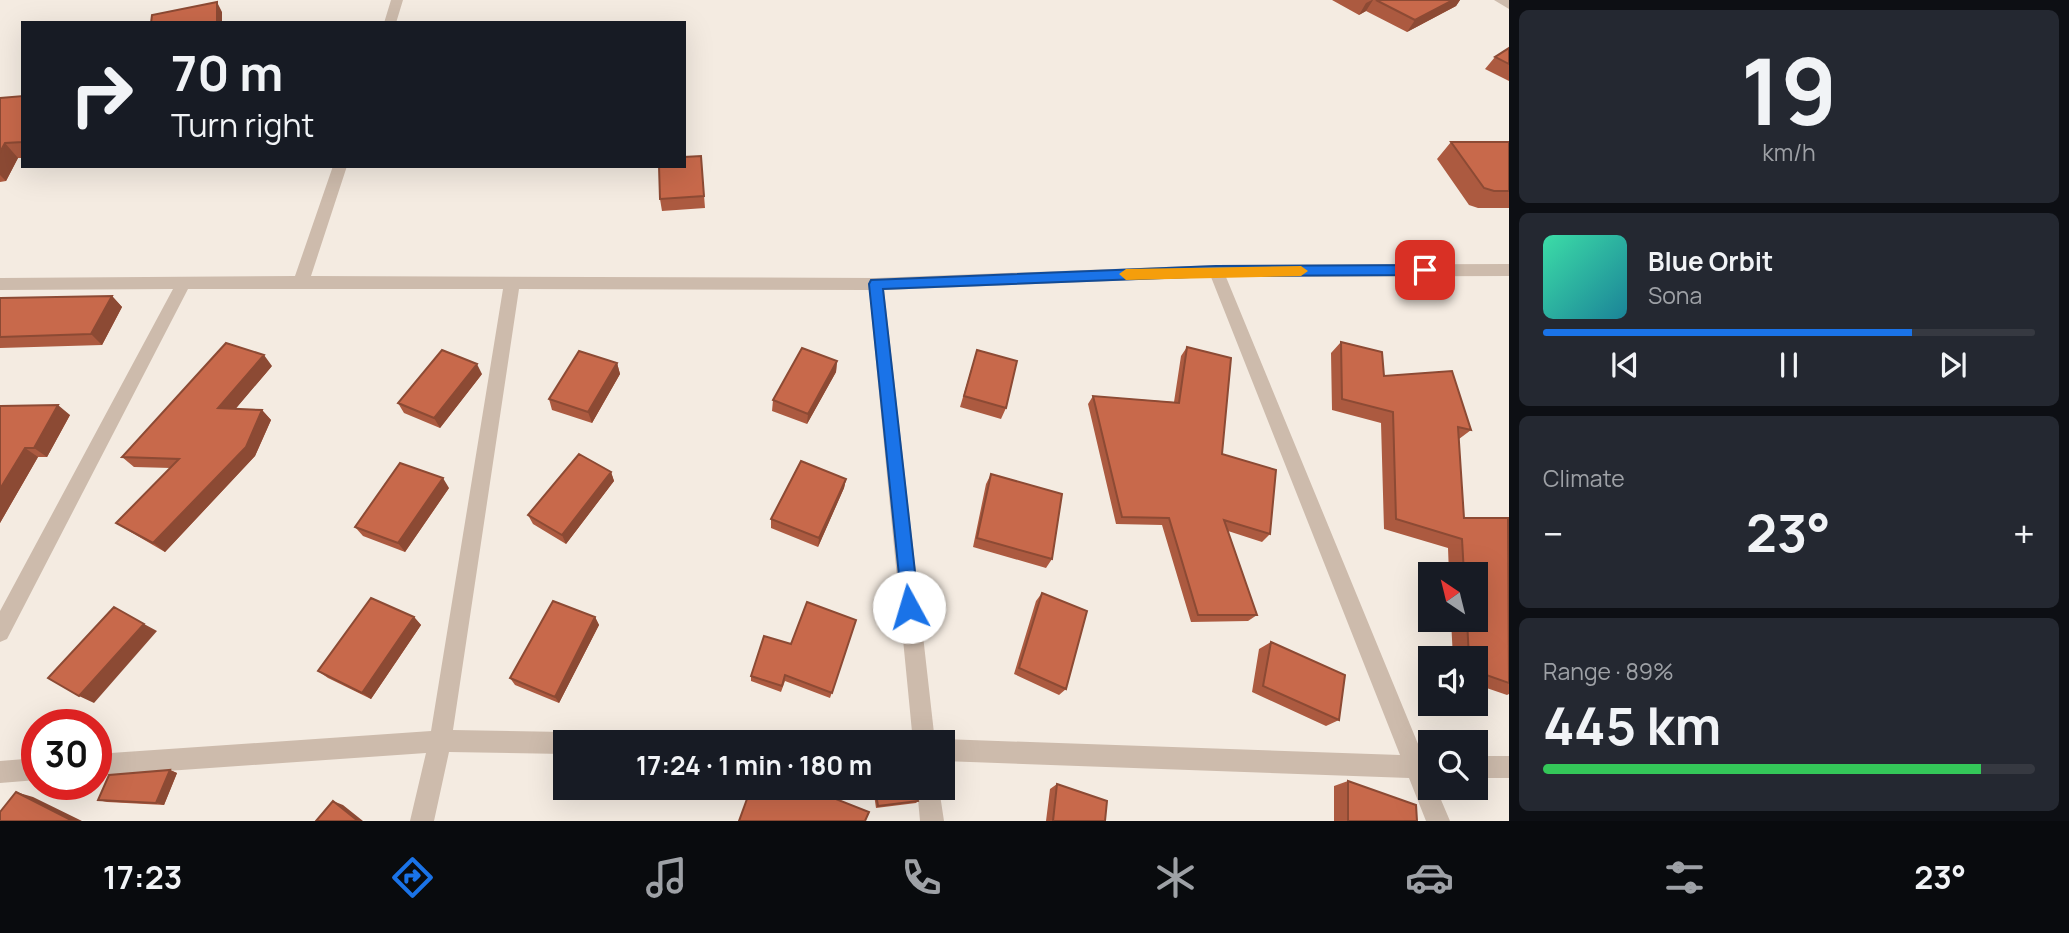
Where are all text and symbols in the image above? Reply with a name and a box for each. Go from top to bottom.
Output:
text: 19 [1741,28,1837,152]
text: 70 m [171,39,283,106]
icon: right [56,49,147,140]
text: Turn right [171,103,314,147]
text: km/h [1762,136,1816,168]
pin [1395,240,1455,300]
text: Blue Orbit [1648,243,1773,279]
icon: arrive [1406,251,1444,289]
text: Sona [1648,279,1702,311]
icon: previous [1606,346,1644,384]
icon: pause [1770,346,1808,384]
icon: next [1934,346,1972,384]
text: Climate [1543,462,1625,494]
text: 23° [1746,497,1831,568]
text: − [1543,507,1564,559]
text: + [2013,507,2035,559]
north arrow [1418,562,1488,632]
map controls [1418,562,1488,800]
position arrow [872,570,946,644]
button: sound [1418,646,1488,716]
text: Range · 89% [1543,655,1674,687]
text: 445 km [1543,690,1721,761]
speed limit sign: 30 [21,709,112,800]
button: search [1418,730,1488,800]
text: 17:24 · 1 min · 180 m [636,747,872,783]
icon: directions [388,853,437,902]
icon: music [642,853,691,902]
icon: phone [897,853,946,902]
icon: climate [1151,853,1200,902]
icon: car [1405,853,1454,902]
icon: filters [1660,853,1709,902]
text: 17:23 [103,855,182,899]
text: 23° [1914,855,1966,899]

